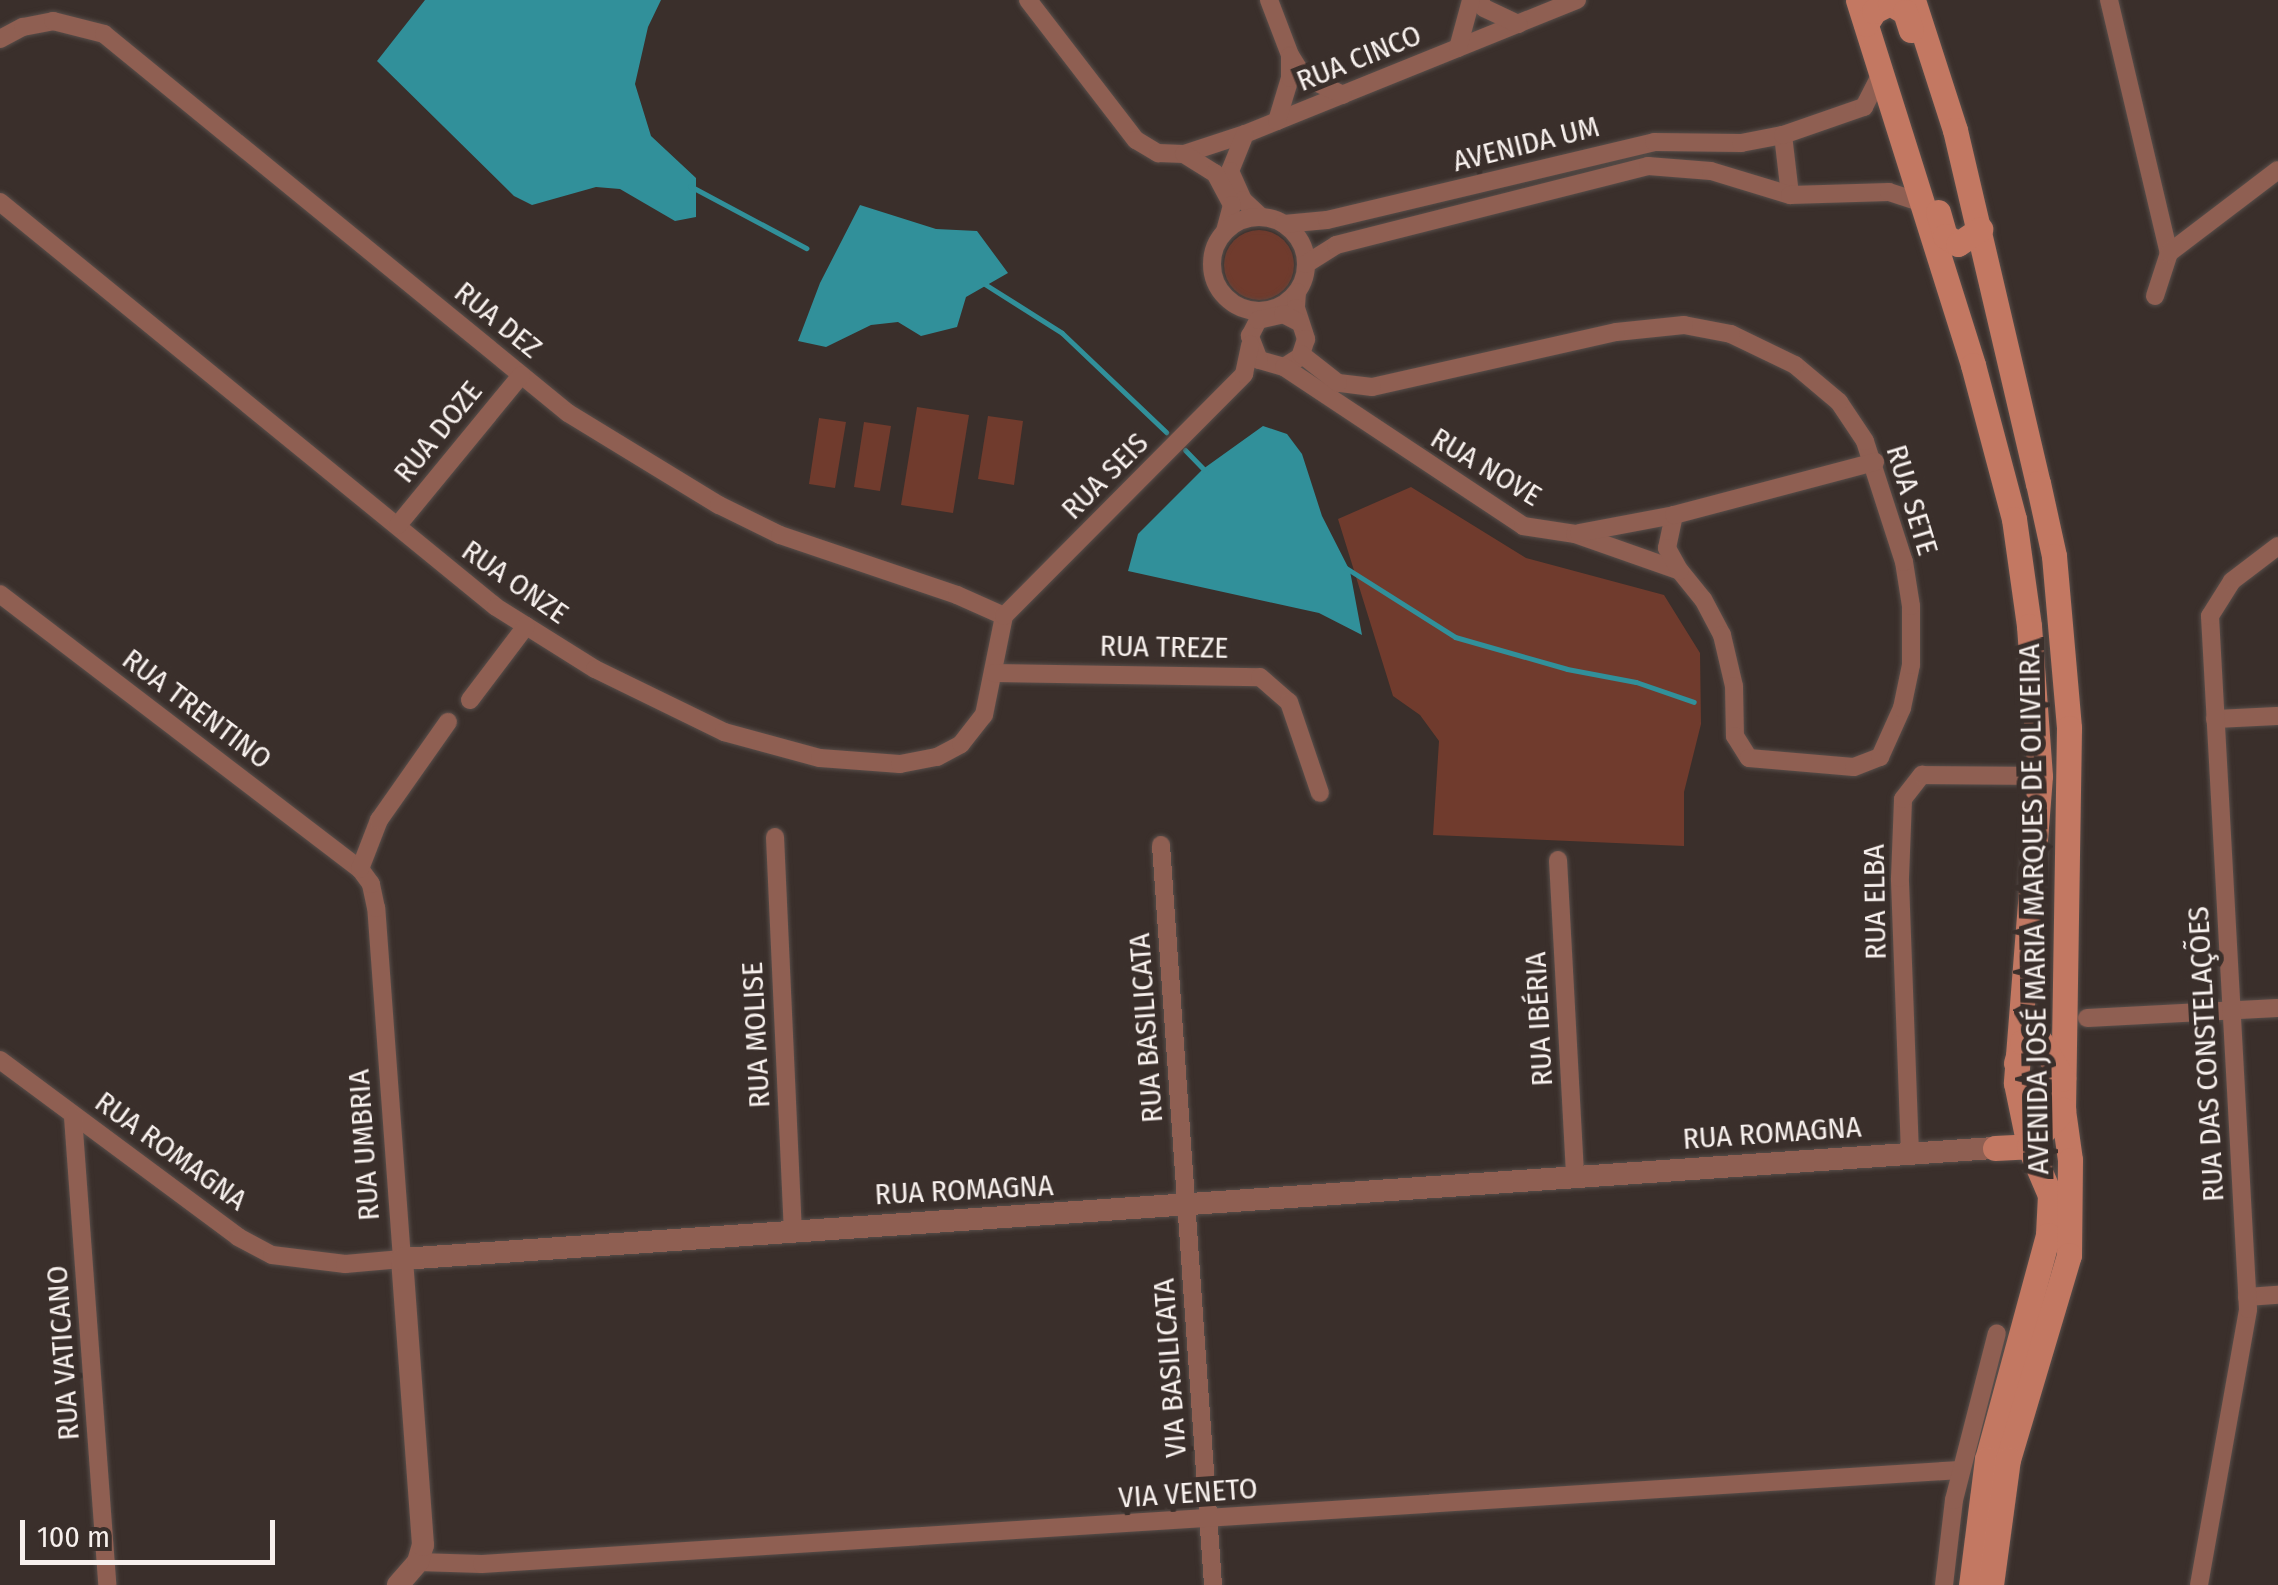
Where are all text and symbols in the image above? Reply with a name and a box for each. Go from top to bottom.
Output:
street label: RUA CINCO [1291,17,1427,99]
street label: AVENIDA UM [1449,108,1603,180]
street label: RUA DEZ [447,274,549,366]
street label: RUA DOZE [386,374,490,490]
street label: RUA NOVE [1424,420,1548,514]
street label: RUA SEIS [1054,425,1156,527]
street label: RUA SETE [1878,441,1946,559]
street label: RUA ONZE [455,532,575,632]
street label: RUA TREZE [1099,628,1229,666]
street label: RUA TRENTINO [115,641,279,777]
street label: AVENIDA JOSÉ MARIA MARQUES DE OLIVEIRA [2011,643,2057,1175]
street label: RUA ELBA [1856,844,1894,960]
street label: RUA DAS CONSTELAÇÕES [2180,905,2232,1203]
street label: RUA BASILICATA [1121,932,1171,1124]
street label: RUA IBÉRIA [1518,951,1560,1087]
street label: RUA MOLISE [734,961,778,1109]
street label: RUA UMBRIA [341,1068,387,1222]
street label: RUA ROMAGNA [88,1084,254,1218]
street label: RUA ROMAGNA [1681,1109,1863,1157]
street label: RUA ROMAGNA [874,1167,1054,1213]
street label: RUA VATICANO [39,1264,87,1442]
street label: VIA BASILICATA [1146,1277,1194,1459]
street label: VIA VENETO [1117,1470,1259,1516]
scale bar [25,1500,280,1562]
text: 100 m [37,1519,110,1555]

